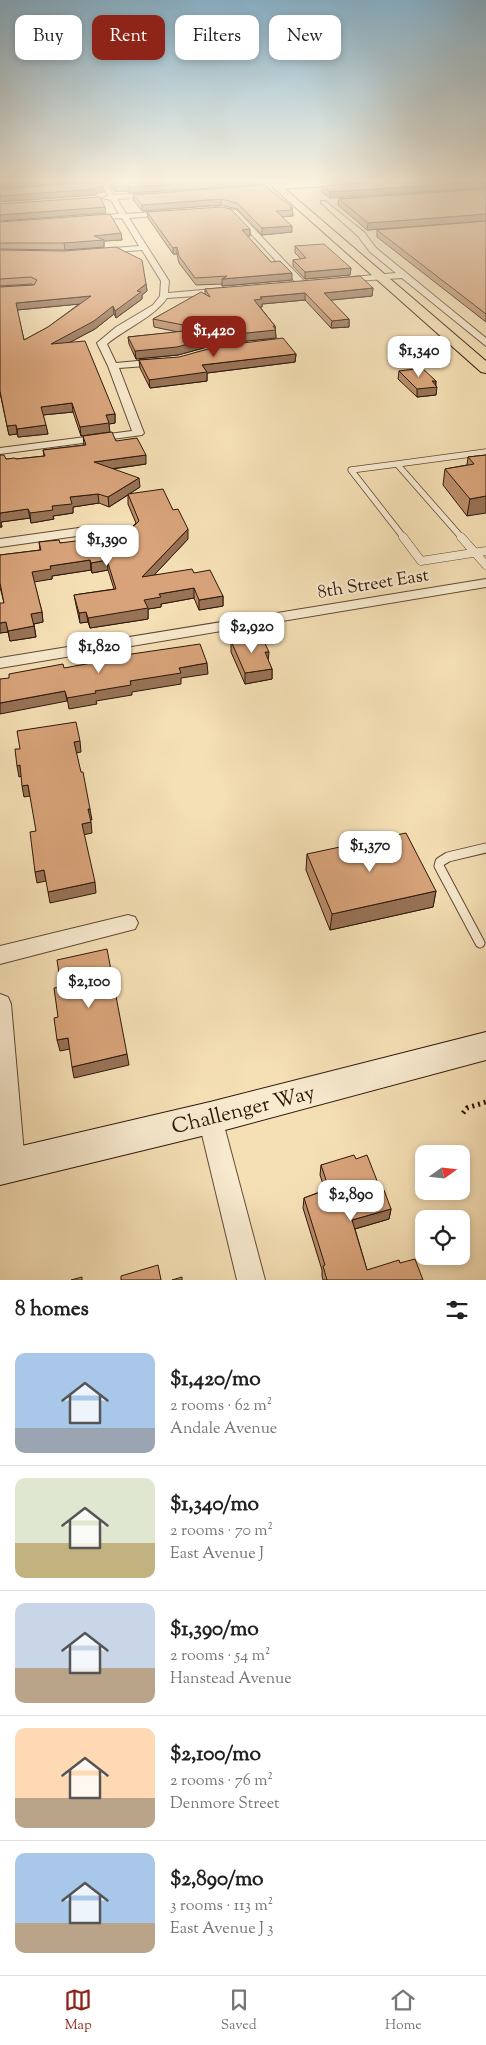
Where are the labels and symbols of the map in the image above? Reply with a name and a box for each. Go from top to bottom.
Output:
pin: $1,420 [173,316,255,358]
pin: $1,340 [378,336,460,378]
pin: $1,390 [66,524,148,567]
street label: 8th Street East [316,563,431,607]
pin: $2,920 [211,612,293,654]
pin: $1,820 [58,632,140,674]
pin: $1,370 [329,830,411,873]
pin: $2,100 [48,966,130,1009]
street label: Challenger Way [169,1079,319,1143]
north arrow [415,1145,470,1200]
pin: $2,890 [310,1180,392,1222]

